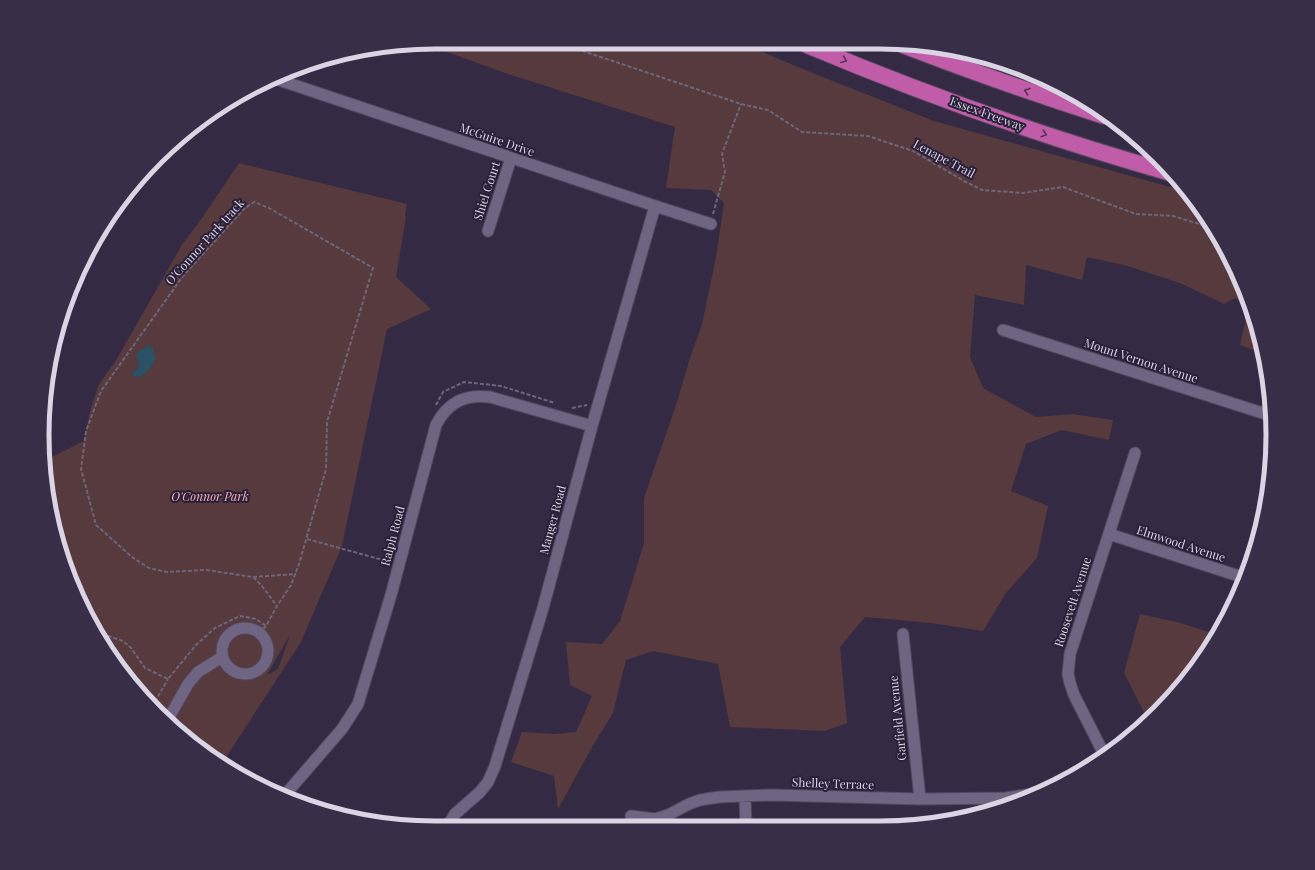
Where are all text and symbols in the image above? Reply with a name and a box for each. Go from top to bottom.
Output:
one-way arrow [839,55,847,63]
one-way arrow [1023,88,1030,96]
street label: Essex Freeway [948,92,1027,134]
street label: McGuire Drive [458,119,537,159]
one-way arrow [1041,130,1048,138]
street label: Lenape Trail [911,135,979,181]
street label: Shiel Court [469,159,503,222]
street label: O'Connor Park track [161,195,247,288]
street label: Mount Vernon Avenue [1082,334,1200,386]
street label: Manger Road [535,483,569,556]
park label: O'Connor Park [171,488,249,504]
street label: Ralph Road [376,504,408,568]
street label: Elmwood Avenue [1135,521,1228,565]
street label: Roosevelt Avenue [1050,555,1094,649]
street label: Garfield Avenue [885,675,909,762]
street label: Shelley Terrace [792,774,874,792]

